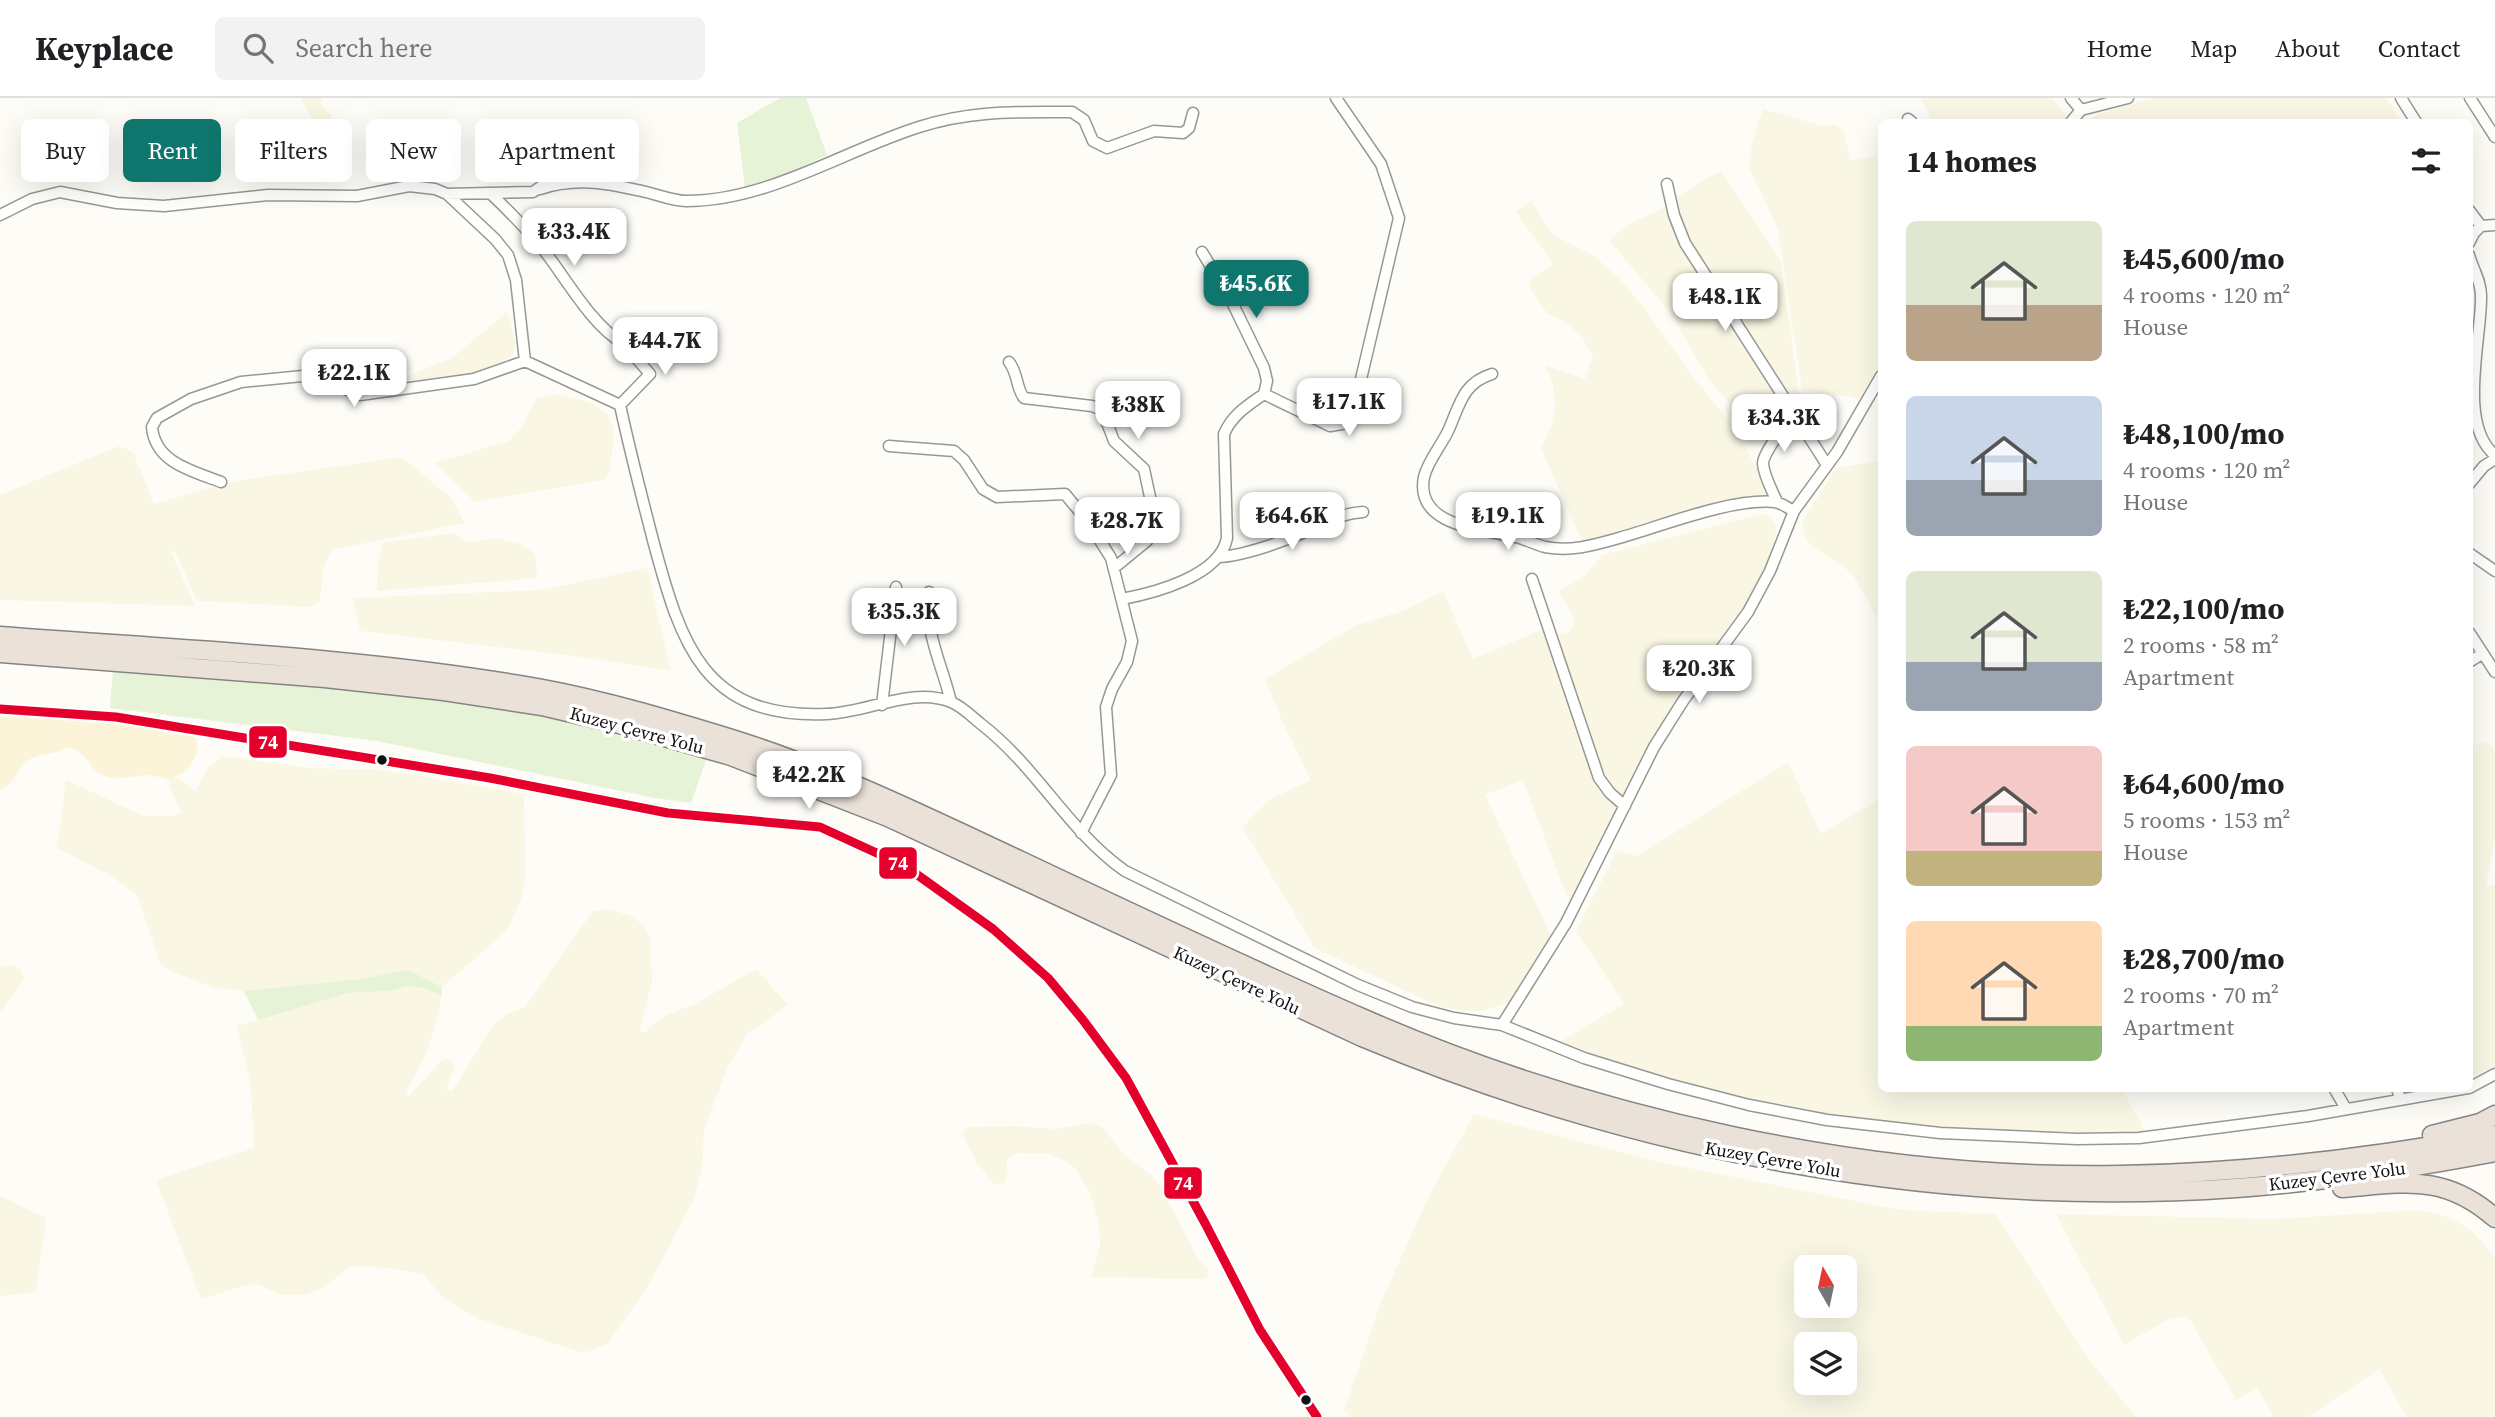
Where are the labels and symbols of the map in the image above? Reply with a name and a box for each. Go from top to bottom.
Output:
pin: ₺33.4K [517,208,631,268]
pin: ₺45.6K [1199,260,1313,320]
pin: ₺48.1K [1668,274,1782,333]
pin: ₺44.7K [608,317,722,377]
pin: ₺22.1K [297,350,411,409]
pin: ₺17.1K [1292,378,1406,438]
pin: ₺38K [1097,382,1179,441]
pin: ₺34.3K [1727,394,1841,454]
pin: ₺64.6K [1235,492,1349,552]
pin: ₺19.1K [1451,492,1565,552]
pin: ₺28.7K [1070,498,1184,557]
pin: ₺35.3K [847,588,961,648]
pin: ₺20.3K [1642,646,1756,705]
street label: Kuzey Çevre Yolu [567,700,707,760]
line badge: 74 [248,725,288,759]
text: 74 [258,729,278,755]
pin: ₺42.2K [752,752,866,811]
unlabelled marker [375,753,389,767]
line badge: 74 [878,846,918,880]
text: 74 [888,850,908,876]
street label: Kuzey Çevre Yolu [1169,940,1305,1020]
street label: Kuzey Çevre Yolu [1703,1135,1843,1183]
street label: Kuzey Çevre Yolu [2267,1155,2407,1197]
line badge: 74 [1163,1166,1203,1200]
text: 74 [1173,1170,1193,1196]
north arrow [1794,1255,1857,1318]
unlabelled marker [1299,1393,1313,1407]

